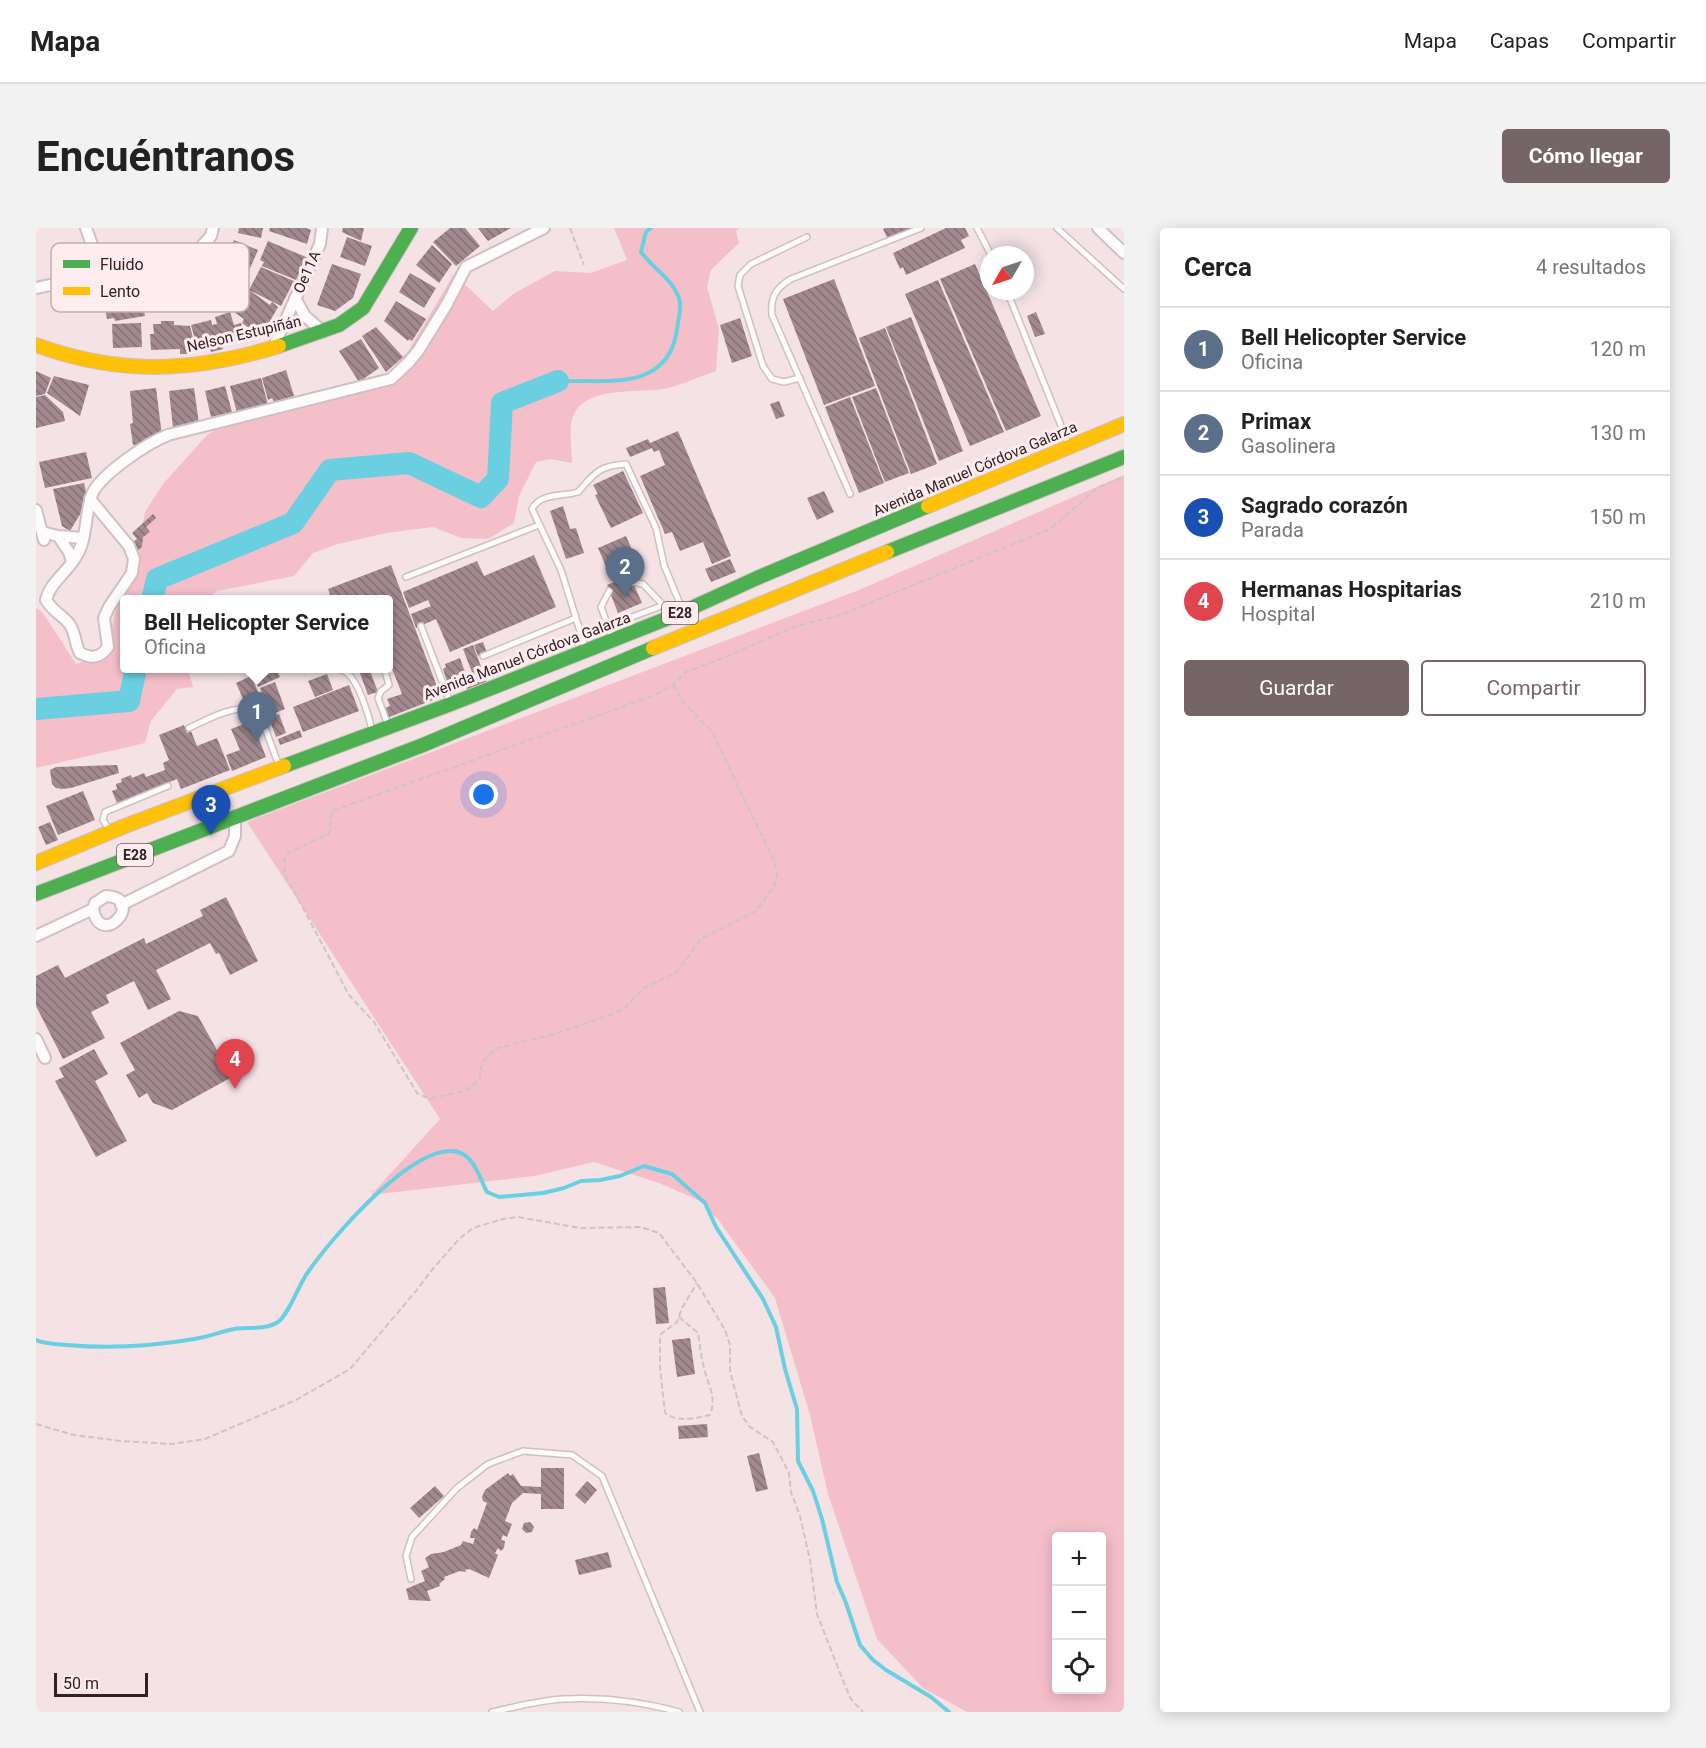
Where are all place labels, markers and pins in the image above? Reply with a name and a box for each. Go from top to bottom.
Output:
pin: 2 [606,548,644,597]
pin: 1 [238,692,276,742]
pin: 3 [192,786,231,835]
pin: 4 [216,1040,254,1089]

